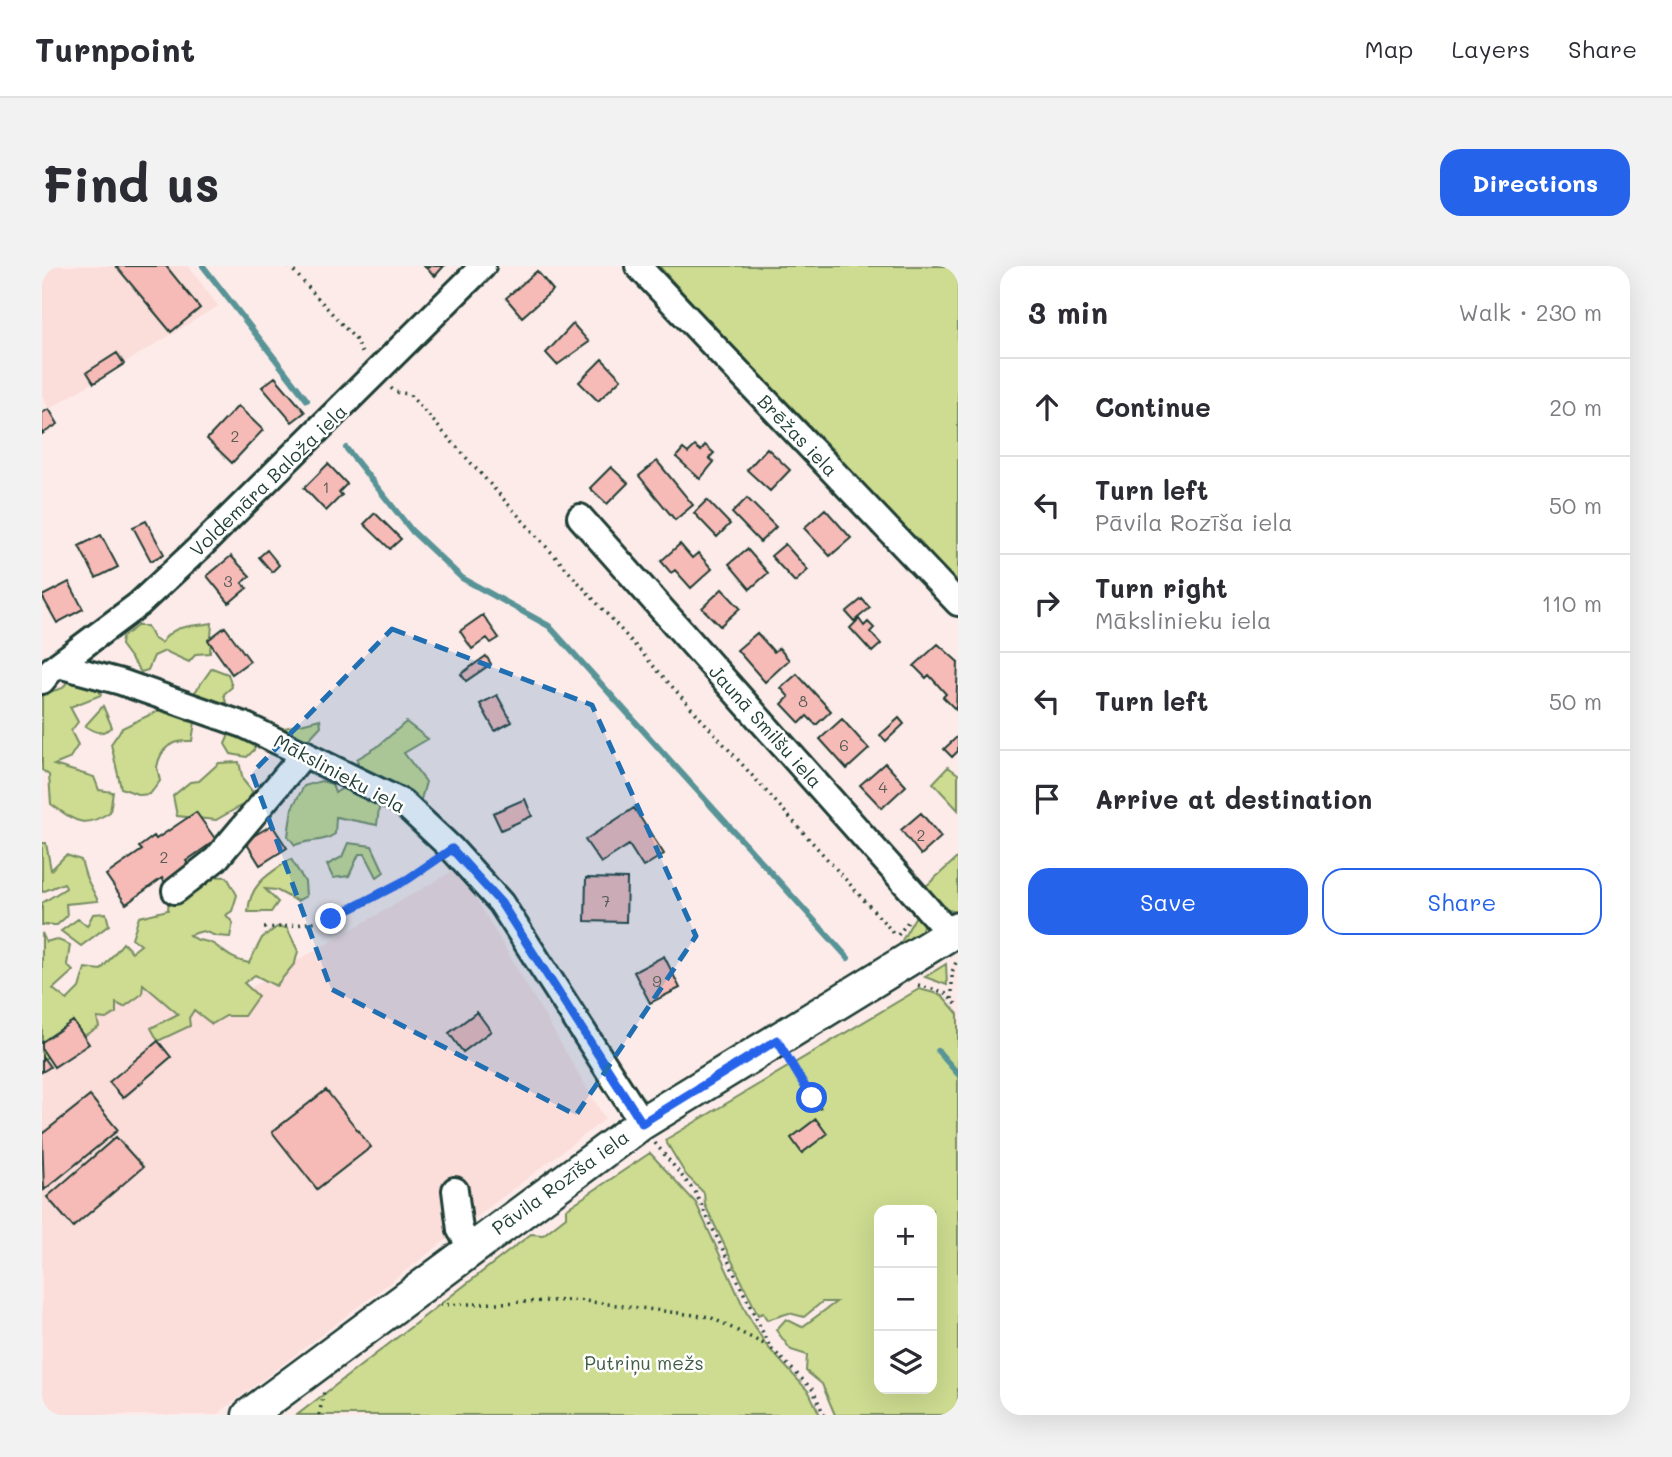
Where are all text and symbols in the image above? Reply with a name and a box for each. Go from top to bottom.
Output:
text: Turnpoint [35,27,195,70]
text: Map [1365,33,1413,64]
text: Layers [1451,33,1530,64]
text: Share [1568,33,1637,64]
button: Directions [1440,149,1630,216]
text: Find us [42,151,220,214]
text: 3 min [1028,292,1108,332]
text: Walk · 230 m [1459,297,1602,327]
icon: ahead [1028,388,1066,426]
street label: Brēžas iela [753,389,843,481]
text: Continue [1095,390,1211,424]
text: 20 m [1549,392,1602,422]
street label: Voldemāra Baloža iela [184,398,352,562]
house number: 2 [231,425,239,446]
text: Turn left [1095,473,1208,507]
house number: 1 [322,476,330,497]
icon: left [1028,486,1066,524]
text: 50 m [1549,490,1602,520]
text: Pāvila Rozīša iela [1095,507,1293,537]
house number: 3 [223,570,233,591]
text: Turn right [1095,571,1228,605]
icon: right [1028,584,1066,622]
text: 110 m [1542,588,1602,618]
text: Mākslinieku iela [1095,605,1271,635]
street label: Jaunā Smilšu iela [704,659,828,793]
icon: left [1028,682,1066,720]
text: Turn left [1095,684,1208,718]
text: 50 m [1549,686,1602,716]
house number: 8 [798,690,808,711]
street label: Mākslinieku iela [270,728,410,818]
house number: 6 [839,734,849,755]
house number: 4 [878,776,888,797]
icon: arrive [1028,780,1066,818]
text: Arrive at destination [1095,782,1372,816]
house number: 2 [917,824,925,845]
house number: 2 [160,846,168,867]
button: Save [1028,868,1308,935]
button: Share [1322,868,1602,935]
house number: 7 [602,890,611,911]
route end [315,903,346,934]
house number: 9 [652,970,662,991]
route start [796,1082,827,1113]
street label: Pāvila Rozīša iela [487,1124,633,1240]
map controls [874,1205,937,1394]
button: + [874,1205,937,1268]
button: − [874,1268,937,1331]
button: layers [874,1331,937,1394]
park label: Putriņu mežs [584,1350,704,1376]

